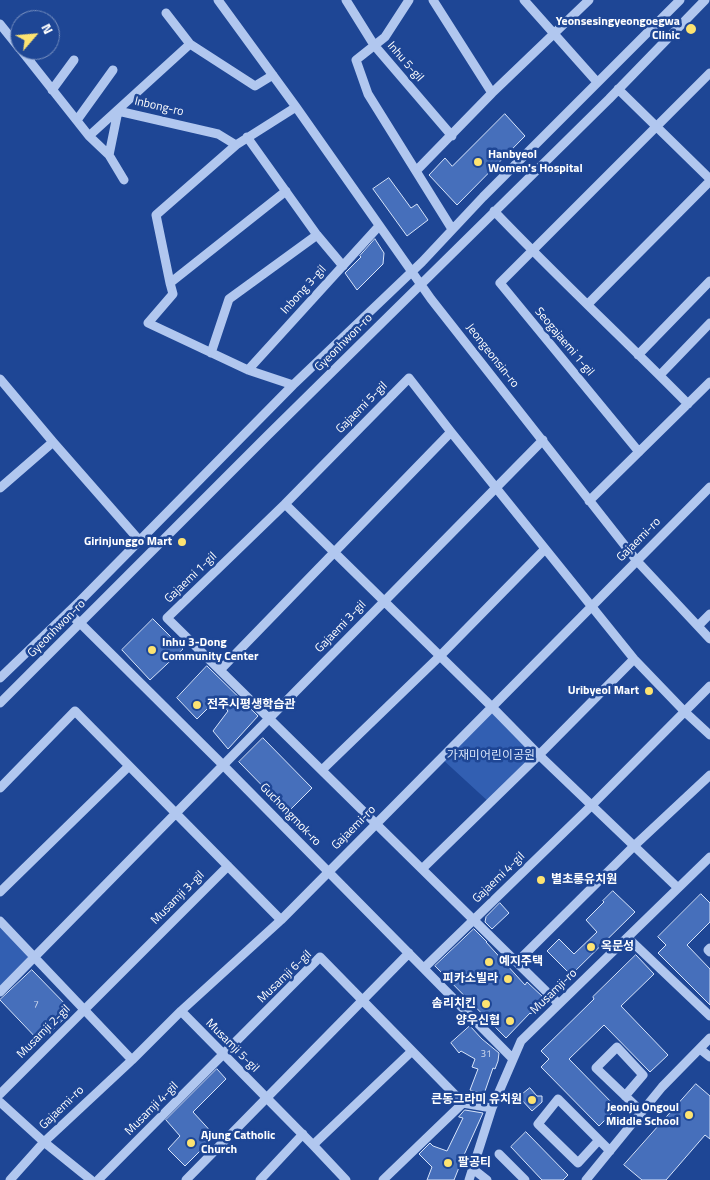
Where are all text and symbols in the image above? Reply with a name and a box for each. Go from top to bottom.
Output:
north arrow [10,10,60,60]
place label: Yeonsesingyeongoegwa Clinic [556,15,680,43]
text: N [36,19,59,37]
marker: Yeonsesingyeongoegwa Clinic [684,22,698,36]
street label: Inhu 5-gil [384,39,426,85]
street label: Inbong-ro [133,94,185,120]
place label: Hanbyeol Women's Hospital [488,148,583,176]
marker: Hanbyeol Women's Hospital [472,156,484,168]
street label: Inbong 3-gil [278,263,330,317]
street label: Seogajaemi 1-gil [531,305,597,379]
street label: Gyeonhwon-ro [312,311,376,375]
street label: Jeongeonsin-ro [462,321,522,391]
street label: Gajaemi 5-gil [333,379,391,437]
street label: Gajaemi-ro [614,515,664,565]
place label: Girinjunggo Mart [84,535,172,549]
marker: Girinjunggo Mart [176,536,188,548]
street label: Gajaemi 1-gil [162,550,220,606]
street label: Gyeonhwon-ro [25,597,89,661]
street label: Gajaemi 3-gil [313,598,369,656]
place label: Inhu 3-Dong Community Center [162,636,258,664]
marker: Inhu 3-Dong Community Center [146,644,158,656]
place label: Uribyeol Mart [568,684,639,698]
marker: Uribyeol Mart [643,685,655,697]
place label: 전주시평생학습관 [207,698,295,712]
marker: 전주시평생학습관 [191,699,203,711]
park label: 가재미어린이공원 [447,749,535,763]
street label: Guchongmok-ro [256,781,324,849]
street label: Gajaemi-ro [329,803,379,853]
street label: Gajaemi 4-gil [470,850,528,906]
street label: Musamji 3-gil [148,868,208,928]
place label: 별초롱유치원 [551,873,617,887]
marker: 별초롱유치원 [535,874,547,886]
place label: 옥문성 [601,940,634,954]
marker: 옥문성 [585,941,597,953]
street label: Musamji 6-gil [255,948,315,1006]
place label: 예지주택 [499,955,543,969]
marker: 예지주택 [483,956,495,968]
street label: Musamji-ro [528,966,580,1018]
place label: 피카소빌라 [443,972,498,986]
marker: 피카소빌라 [502,973,514,985]
place label: 솜리치킨 [432,997,476,1011]
marker: 솜리치킨 [480,998,492,1010]
house number: 7 [33,1000,39,1012]
street label: Musamji 2-gil [14,1002,74,1062]
place label: 양우신협 [456,1014,500,1028]
marker: 양우신협 [504,1015,516,1027]
street label: Musamji 5-gil [202,1016,262,1076]
house number: 31 [480,1049,492,1061]
street label: Musamji 4-gil [122,1079,182,1139]
street label: Gajaemi-ro [37,1083,87,1133]
place label: 큰동그라미 유치원 [431,1093,522,1107]
marker: 큰동그라미 유치원 [526,1094,538,1106]
place label: Jeonju Ongoul Middle School [606,1101,679,1129]
marker: Jeonju Ongoul Middle School [683,1109,695,1121]
place label: Ajung Catholic Church [201,1129,275,1157]
marker: Ajung Catholic Church [185,1137,197,1149]
place label: 팔공티 [458,1156,491,1170]
marker: 팔공티 [442,1157,454,1169]

